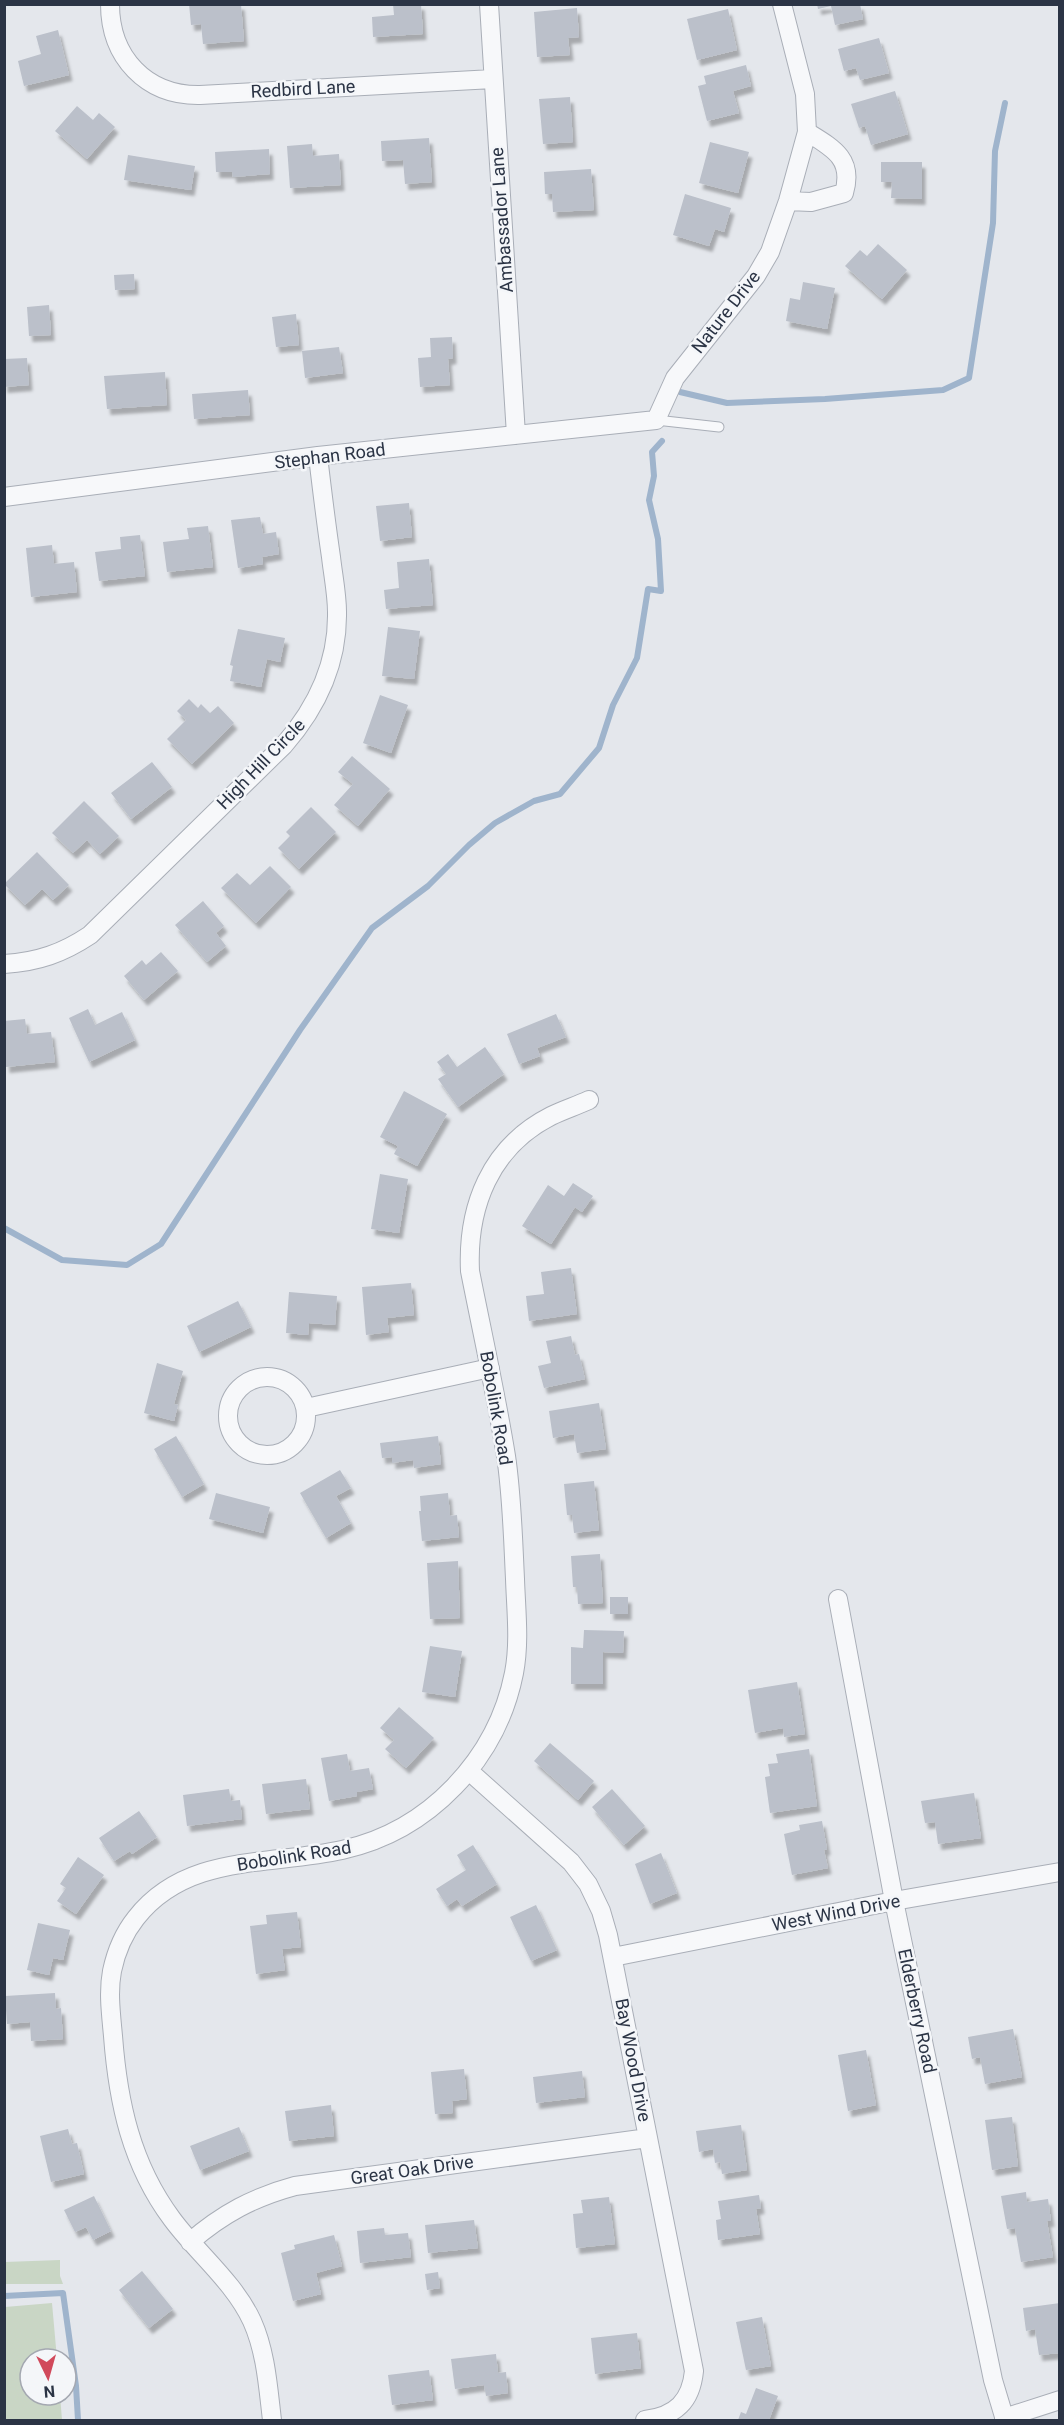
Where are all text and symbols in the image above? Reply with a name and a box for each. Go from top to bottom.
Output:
street label: Redbird Lane [250,75,356,102]
street label: Ambassador Lane [486,147,517,293]
street label: Nature Drive [687,266,764,357]
street label: Stephan Road [273,438,387,473]
street label: High Hill Circle [212,714,309,813]
street label: Bobolink Road [476,1349,517,1467]
street label: Bobolink Road [235,1836,353,1875]
street label: West Wind Drive [770,1890,902,1935]
street label: Elderberry Road [894,1947,941,2075]
street label: Bay Wood Drive [611,1996,656,2123]
street label: Great Oak Drive [349,2150,475,2189]
north arrow [18,2347,78,2407]
text: N [43,2381,56,2401]

